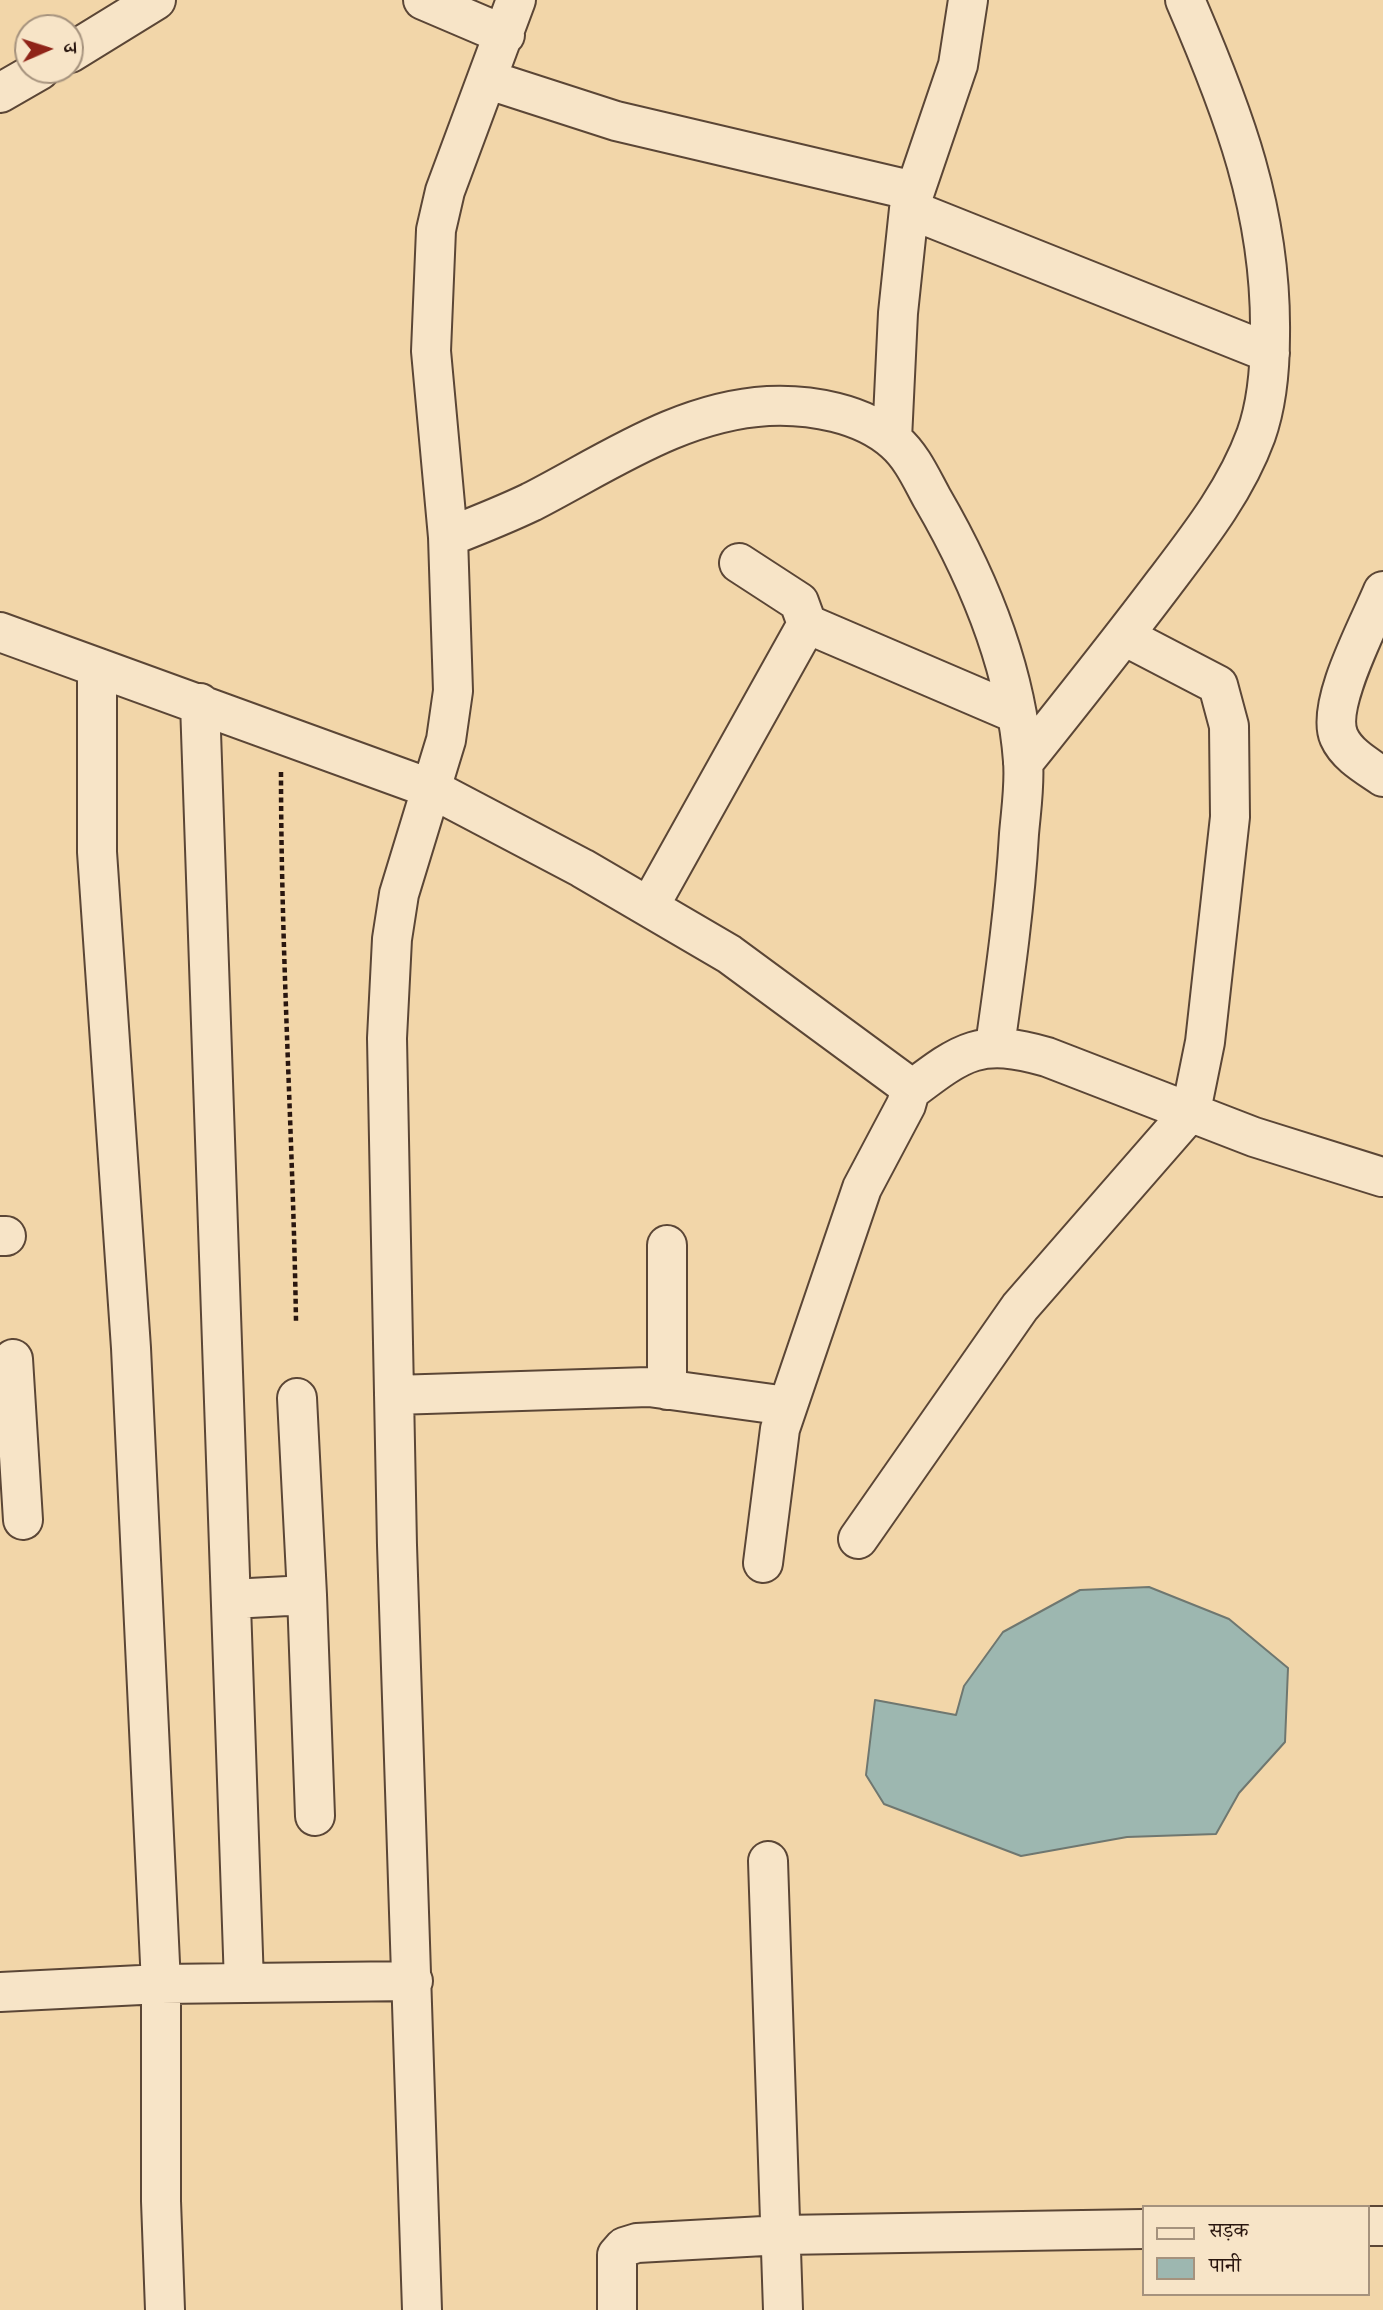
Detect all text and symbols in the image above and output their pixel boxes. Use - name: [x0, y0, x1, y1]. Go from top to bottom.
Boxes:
- north arrow: [14, 14, 84, 84]
- text: उ: [55, 42, 82, 54]
- legend: [1142, 2205, 1369, 2296]
- text: सड़क: [1209, 2217, 1248, 2247]
- text: पानी: [1209, 2252, 1241, 2282]

